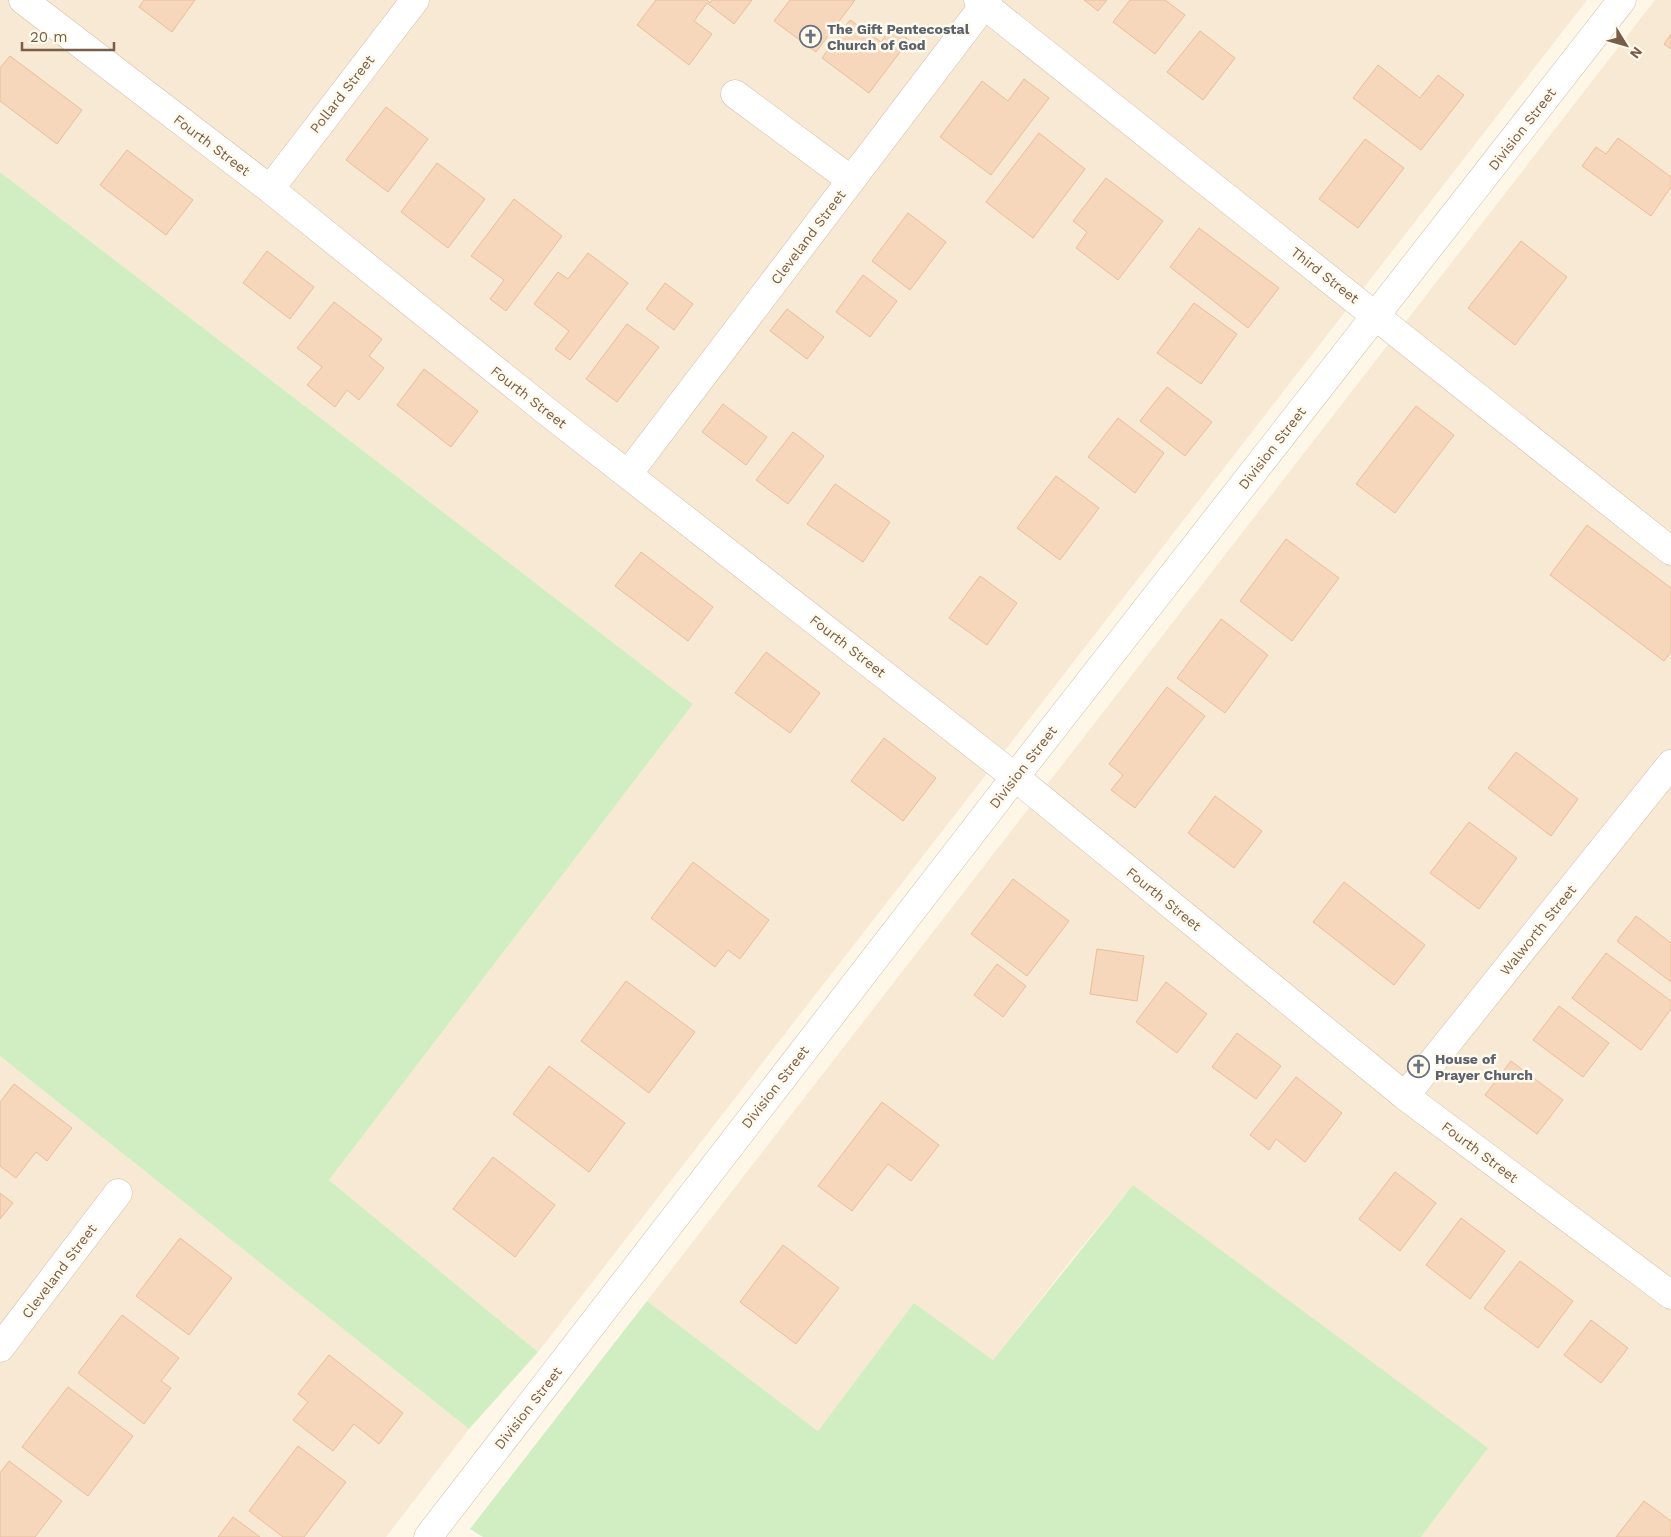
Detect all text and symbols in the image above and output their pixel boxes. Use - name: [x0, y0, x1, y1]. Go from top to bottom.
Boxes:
- scale bar: [22, 20, 115, 52]
- north arrow: [1601, 20, 1651, 70]
- place label: The Gift Pentecostal Church of God: [827, 21, 970, 53]
- church icon: The Gift Pentecostal Church of God: [799, 25, 823, 49]
- text: 20 m: [30, 28, 68, 46]
- text: N: [1627, 44, 1646, 62]
- street label: Pollard Street: [307, 52, 377, 136]
- street label: Division Street: [1485, 85, 1559, 173]
- street label: Fourth Street: [171, 111, 253, 179]
- street label: Cleveland Street: [767, 187, 849, 287]
- street label: Third Street: [1288, 244, 1362, 307]
- street label: Fourth Street: [488, 363, 570, 432]
- street label: Division Street: [1235, 404, 1309, 492]
- street label: Fourth Street: [807, 612, 889, 681]
- street label: Division Street: [986, 723, 1060, 811]
- street label: Fourth Street: [1123, 864, 1205, 934]
- street label: Walworth Street: [1497, 882, 1579, 978]
- street label: Division Street: [738, 1043, 812, 1131]
- place label: House of Prayer Church: [1435, 1051, 1533, 1083]
- church icon: House of Prayer Church: [1407, 1055, 1431, 1079]
- street label: Fourth Street: [1439, 1118, 1521, 1186]
- street label: Cleveland Street: [18, 1221, 100, 1321]
- street label: Division Street: [491, 1364, 565, 1452]

